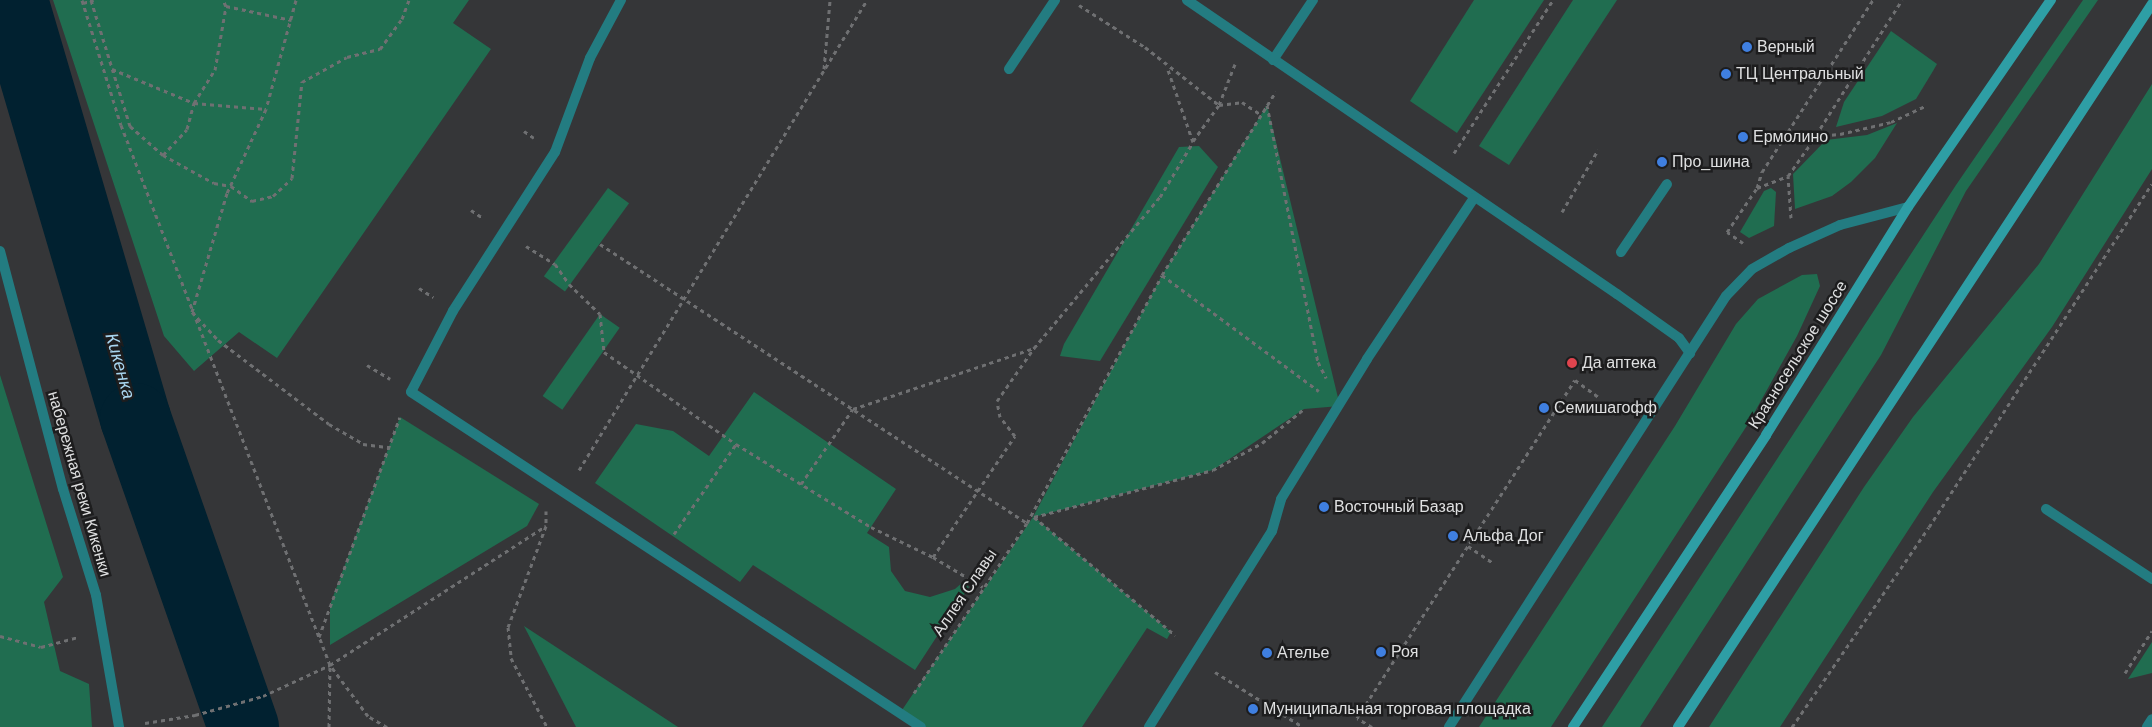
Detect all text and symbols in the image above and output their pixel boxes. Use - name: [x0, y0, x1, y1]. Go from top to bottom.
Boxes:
- place label: Верный: [1757, 37, 1815, 57]
- marker: Верный: [1741, 41, 1753, 53]
- place label: ТЦ Центральный: [1736, 64, 1864, 84]
- marker: ТЦ Центральный: [1720, 68, 1732, 80]
- place label: Ермолино: [1753, 127, 1828, 147]
- marker: Ермолино: [1737, 131, 1749, 143]
- place label: Про_шина: [1672, 152, 1750, 172]
- marker: Про_шина: [1656, 156, 1668, 168]
- street label: Красносельское шоссе: [1745, 277, 1851, 433]
- water label: Кикенка: [100, 331, 140, 401]
- place label: Да аптека: [1582, 353, 1656, 373]
- marker: Да аптека: [1566, 357, 1578, 369]
- street label: набережная реки Кикенки: [43, 389, 115, 579]
- place label: Семишагофф: [1554, 398, 1657, 418]
- marker: Семишагофф: [1538, 402, 1550, 414]
- place label: Восточный Базар: [1334, 497, 1464, 517]
- marker: Восточный Базар: [1318, 501, 1330, 513]
- place label: Альфа Дог: [1463, 526, 1544, 546]
- marker: Альфа Дог: [1447, 530, 1459, 542]
- street label: Аллея Славы: [929, 546, 1001, 640]
- place label: Роя: [1391, 642, 1419, 662]
- place label: Ателье: [1277, 643, 1329, 663]
- marker: Роя: [1375, 646, 1387, 658]
- marker: Ателье: [1261, 647, 1273, 659]
- place label: Муниципальная торговая площадка: [1263, 699, 1531, 719]
- marker: Муниципальная торговая площадка: [1247, 703, 1259, 715]

